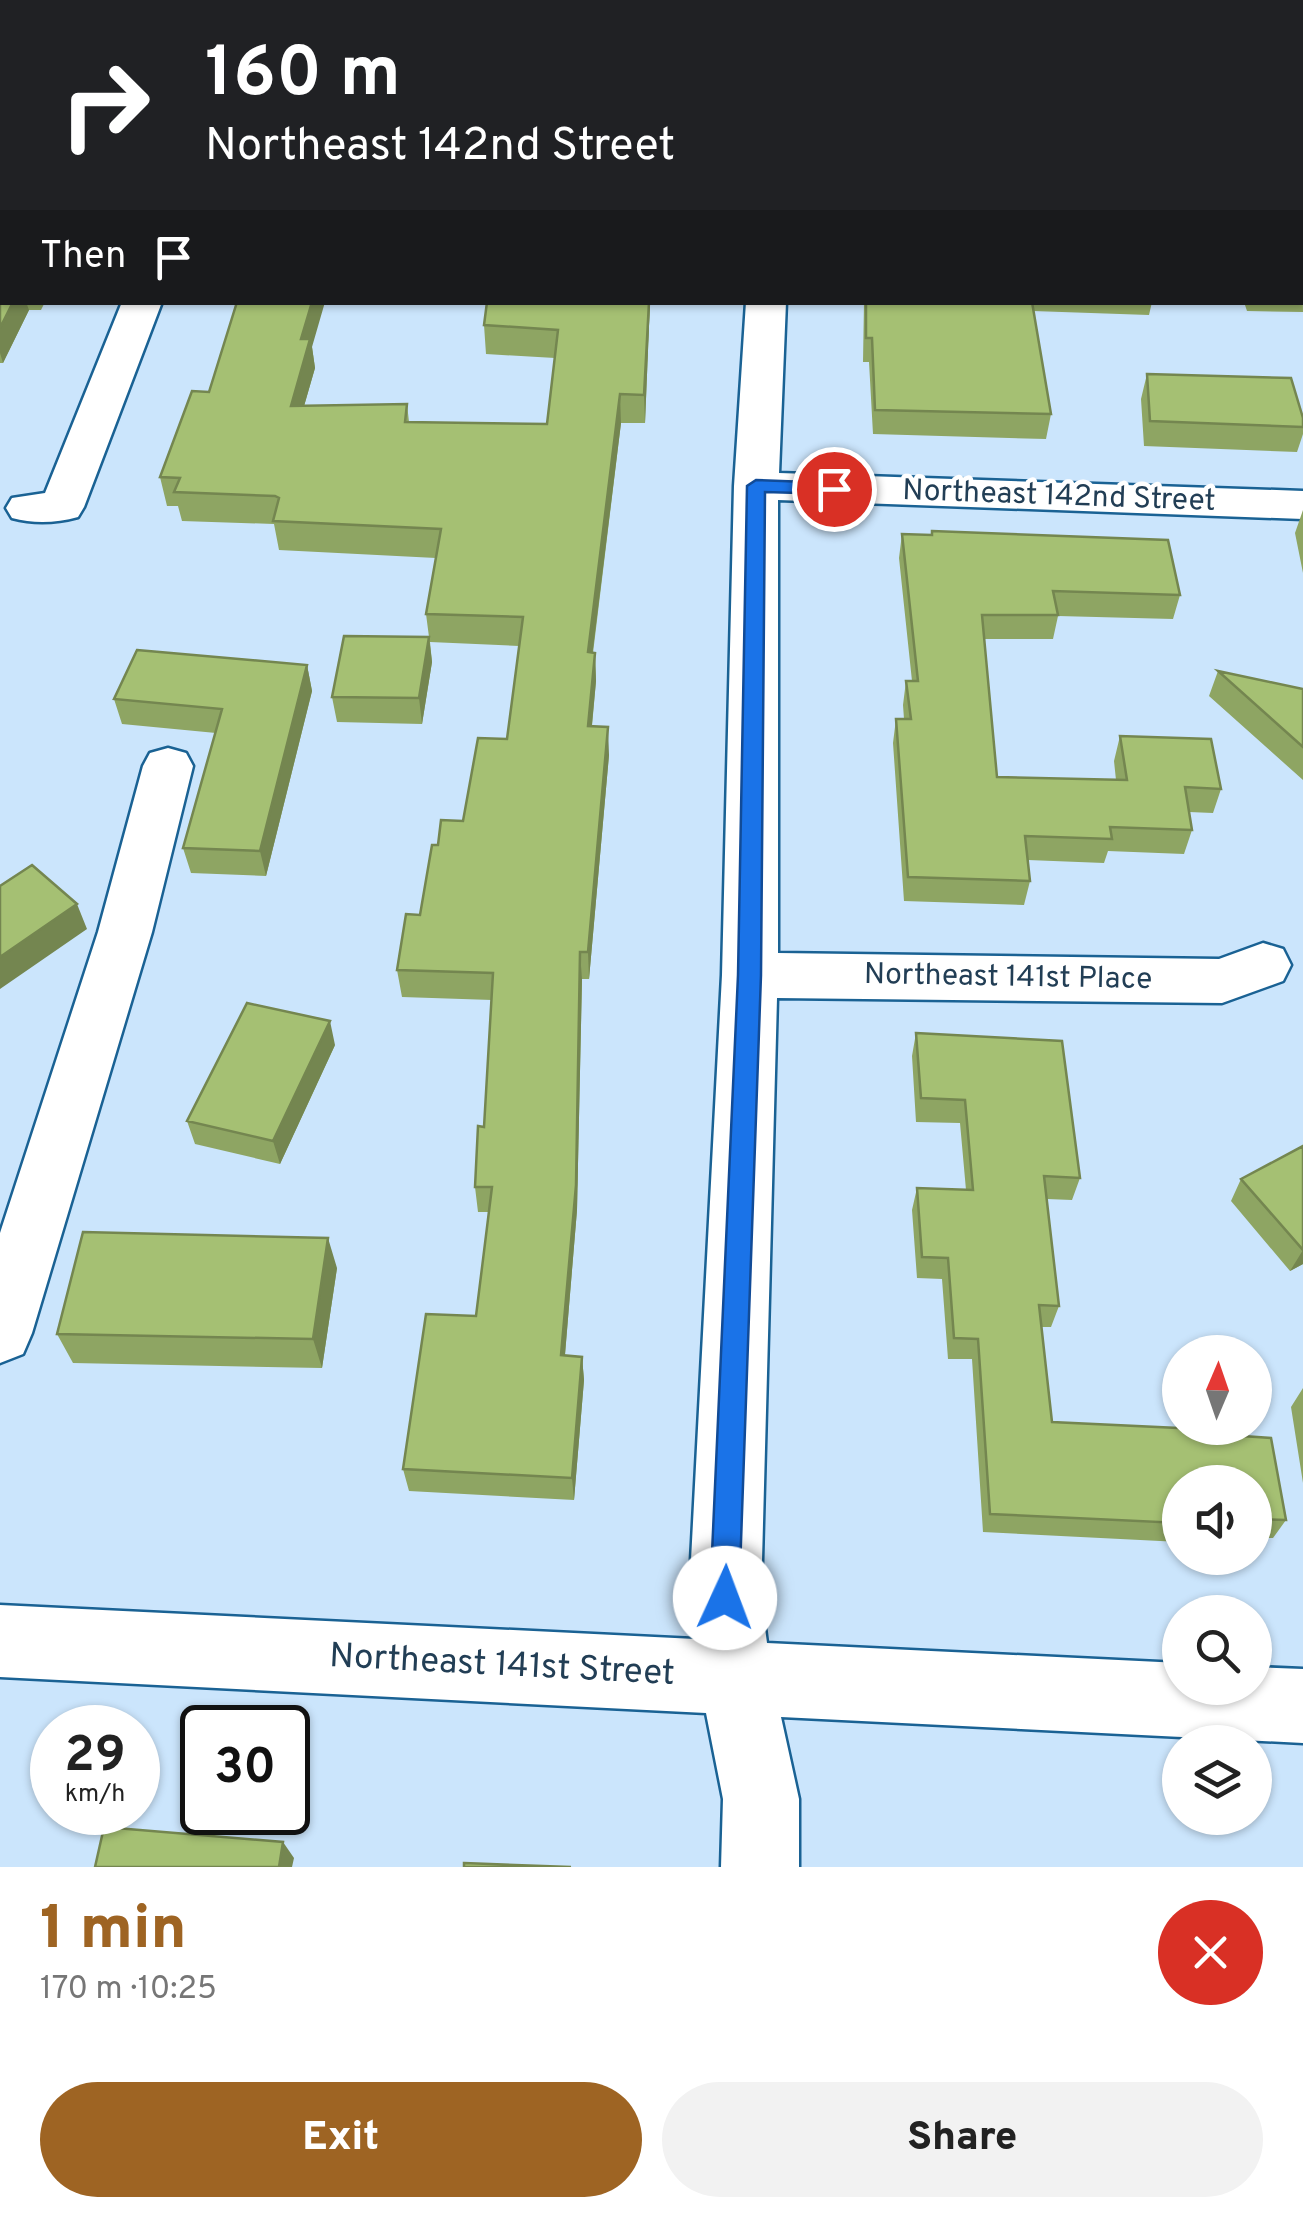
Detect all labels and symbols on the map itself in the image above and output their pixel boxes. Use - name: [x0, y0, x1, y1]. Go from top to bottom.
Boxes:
- pin: [792, 447, 877, 532]
- street label: Northeast 142nd Street: [902, 473, 1216, 521]
- street label: Northeast 141st Place: [864, 957, 1152, 999]
- north arrow: [1162, 1335, 1272, 1445]
- position arrow: [673, 1546, 777, 1650]
- street label: Northeast 141st Street: [328, 1635, 676, 1697]
- speed limit sign: 30: [180, 1705, 310, 1835]

